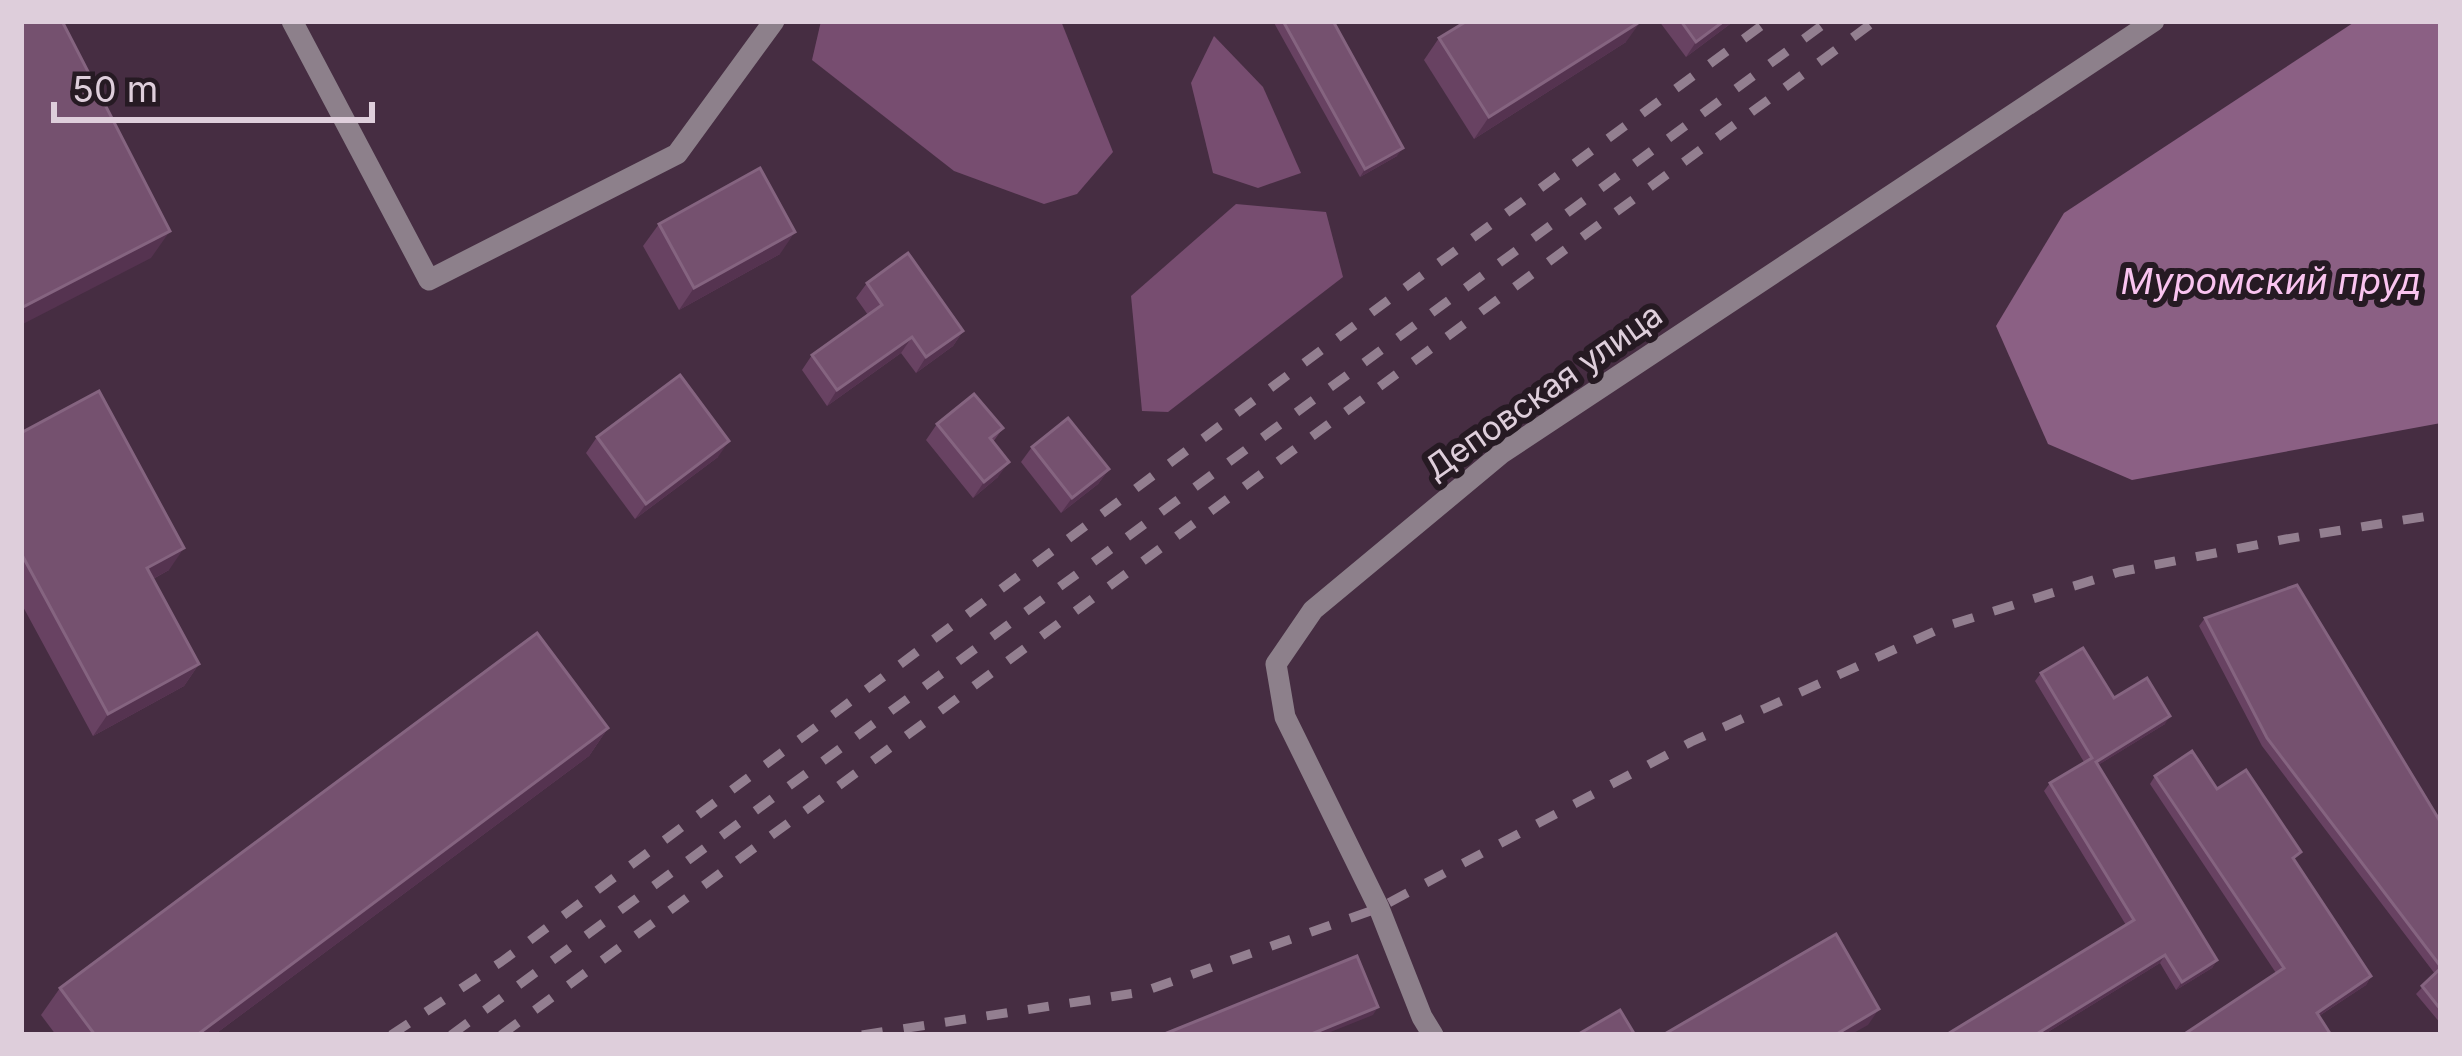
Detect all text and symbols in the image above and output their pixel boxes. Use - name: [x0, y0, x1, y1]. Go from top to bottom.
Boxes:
- scale bar: [54, 48, 372, 122]
- text: 50 m: [72, 67, 158, 111]
- water label: Муромский пруд: [2121, 259, 2422, 303]
- street label: Деповская улица: [1417, 294, 1669, 488]

